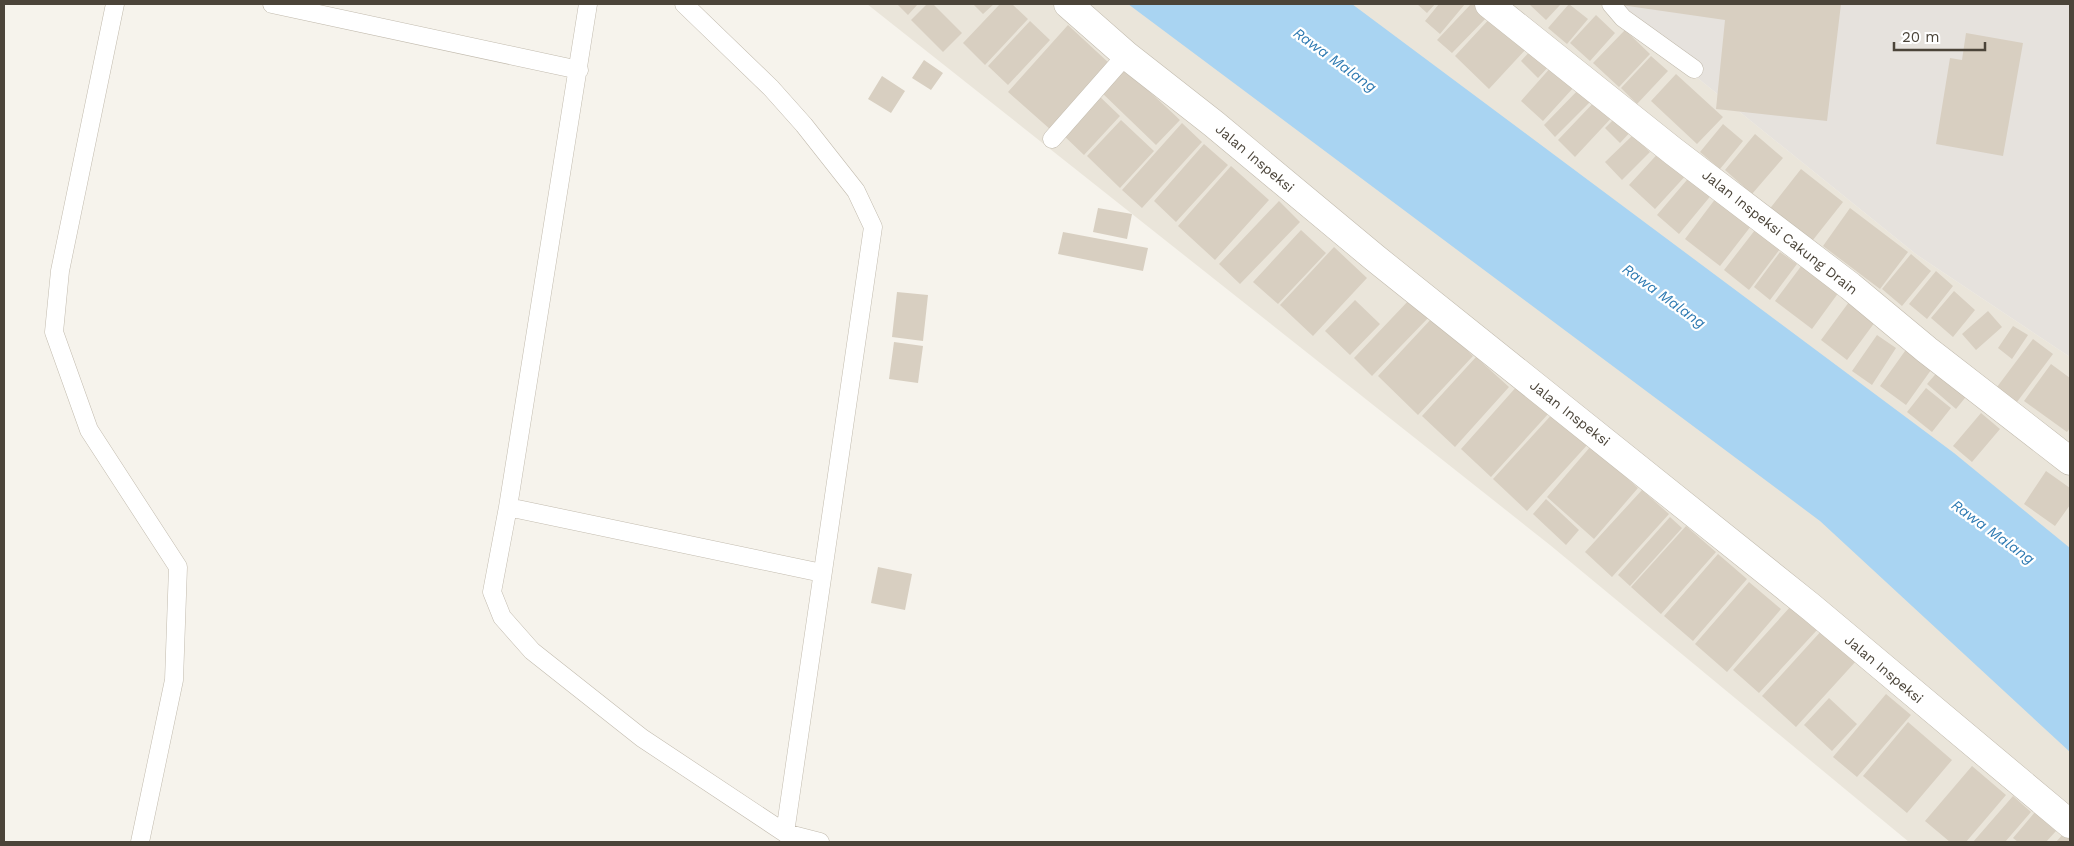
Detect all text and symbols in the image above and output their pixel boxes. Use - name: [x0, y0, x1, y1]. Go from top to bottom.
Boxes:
- scale bar: [1894, 20, 1985, 52]
- water label: Rawa Malang: [1290, 24, 1380, 96]
- text: 20 m: [1902, 28, 1940, 46]
- street label: Jalan Inspeksi: [1213, 121, 1297, 195]
- street label: Jalan Inspeksi Cakung Drain: [1699, 166, 1861, 298]
- water label: Rawa Malang: [1619, 260, 1709, 332]
- street label: Jalan Inspeksi: [1527, 377, 1613, 449]
- water label: Rawa Malang: [1948, 496, 2038, 568]
- street label: Jalan Inspeksi: [1842, 632, 1926, 706]

